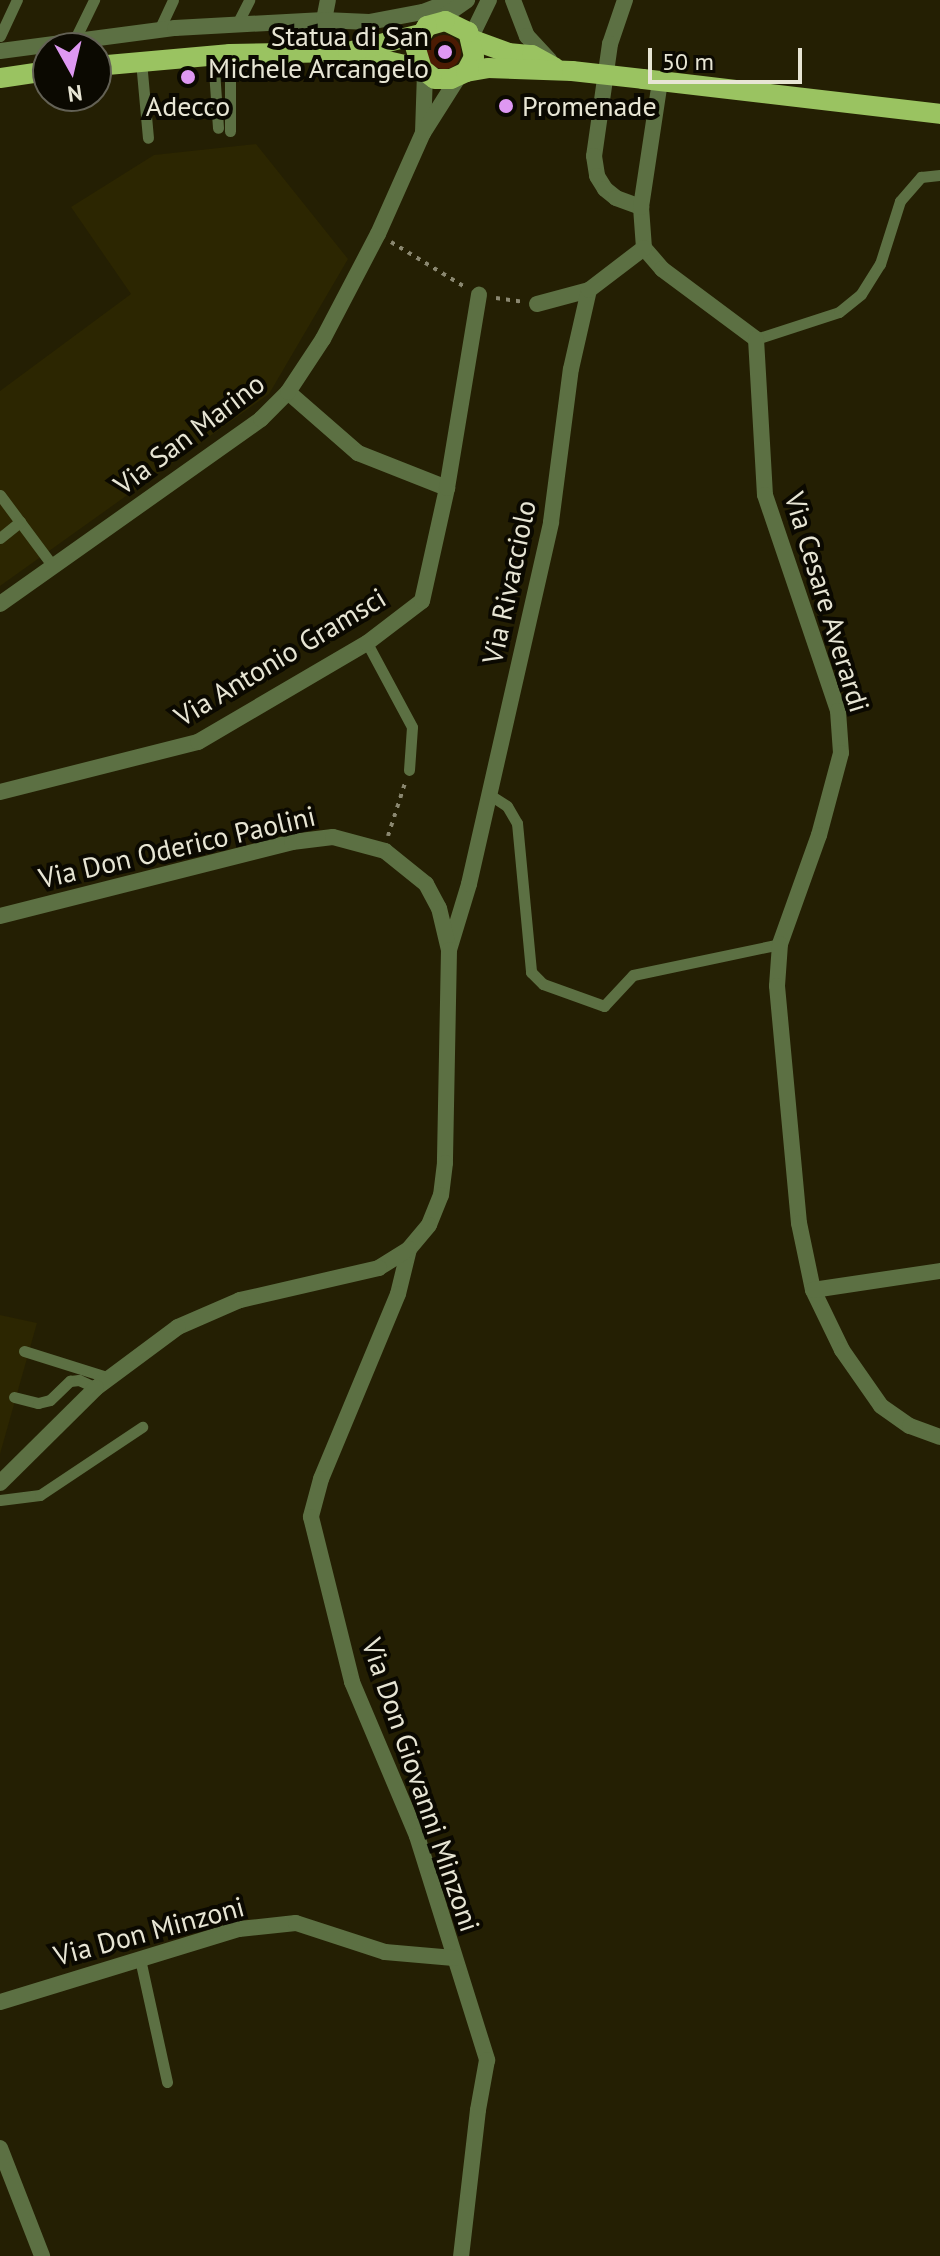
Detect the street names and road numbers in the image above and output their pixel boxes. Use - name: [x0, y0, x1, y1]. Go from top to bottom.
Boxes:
- street label: Via San Marino: [107, 367, 271, 501]
- street label: Via Cesare Averardi: [777, 487, 877, 717]
- street label: Via Rivacciolo: [475, 497, 543, 667]
- street label: Via Antonio Gramsci: [168, 580, 392, 734]
- street label: Via Don Oderico Paolini: [35, 799, 319, 895]
- street label: Via Don Giovanni Minzoni: [355, 1634, 487, 1936]
- street label: Via Don Minzoni: [50, 1889, 248, 1973]

